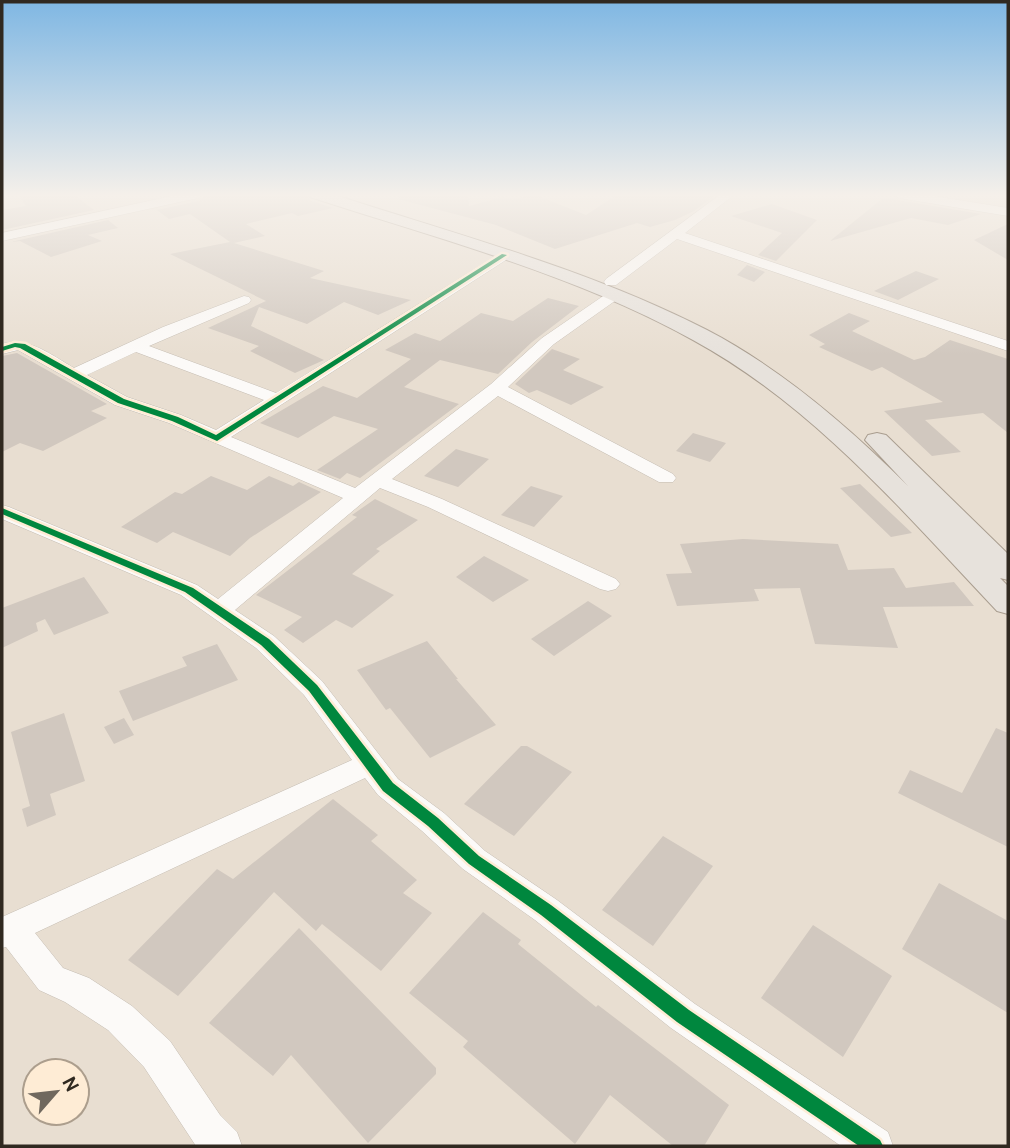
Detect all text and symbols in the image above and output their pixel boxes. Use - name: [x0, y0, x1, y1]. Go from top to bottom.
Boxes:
- north arrow: [21, 1057, 91, 1127]
- text: N: [57, 1073, 84, 1096]

